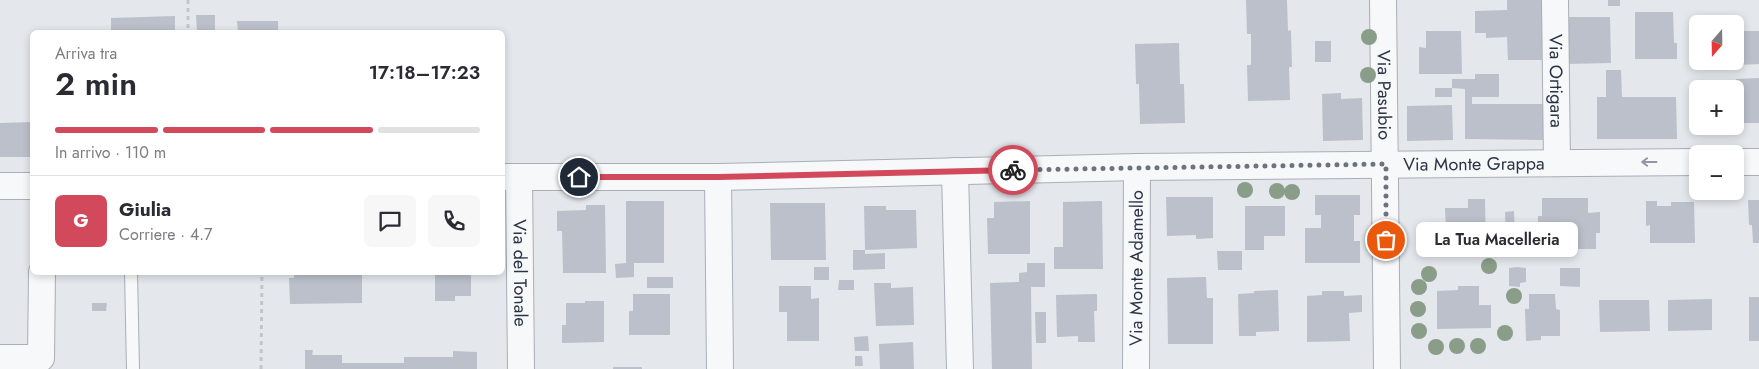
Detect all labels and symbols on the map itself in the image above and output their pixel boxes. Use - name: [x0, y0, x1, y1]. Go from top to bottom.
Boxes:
- north arrow: [1689, 15, 1744, 70]
- street label: Via Ortigara: [1542, 34, 1570, 128]
- street label: Via Pasubio: [1371, 50, 1398, 140]
- courier: [988, 145, 1038, 195]
- street label: Via Monte Grappa: [1403, 150, 1545, 178]
- pin: [558, 156, 600, 198]
- one-way arrow: [1641, 157, 1658, 167]
- street label: Via Monte Adamello: [1123, 190, 1150, 346]
- street label: Via del Tonale: [506, 219, 534, 327]
- pin: [1365, 219, 1407, 261]
- callout: La Tua Macelleria: [1416, 222, 1578, 258]

